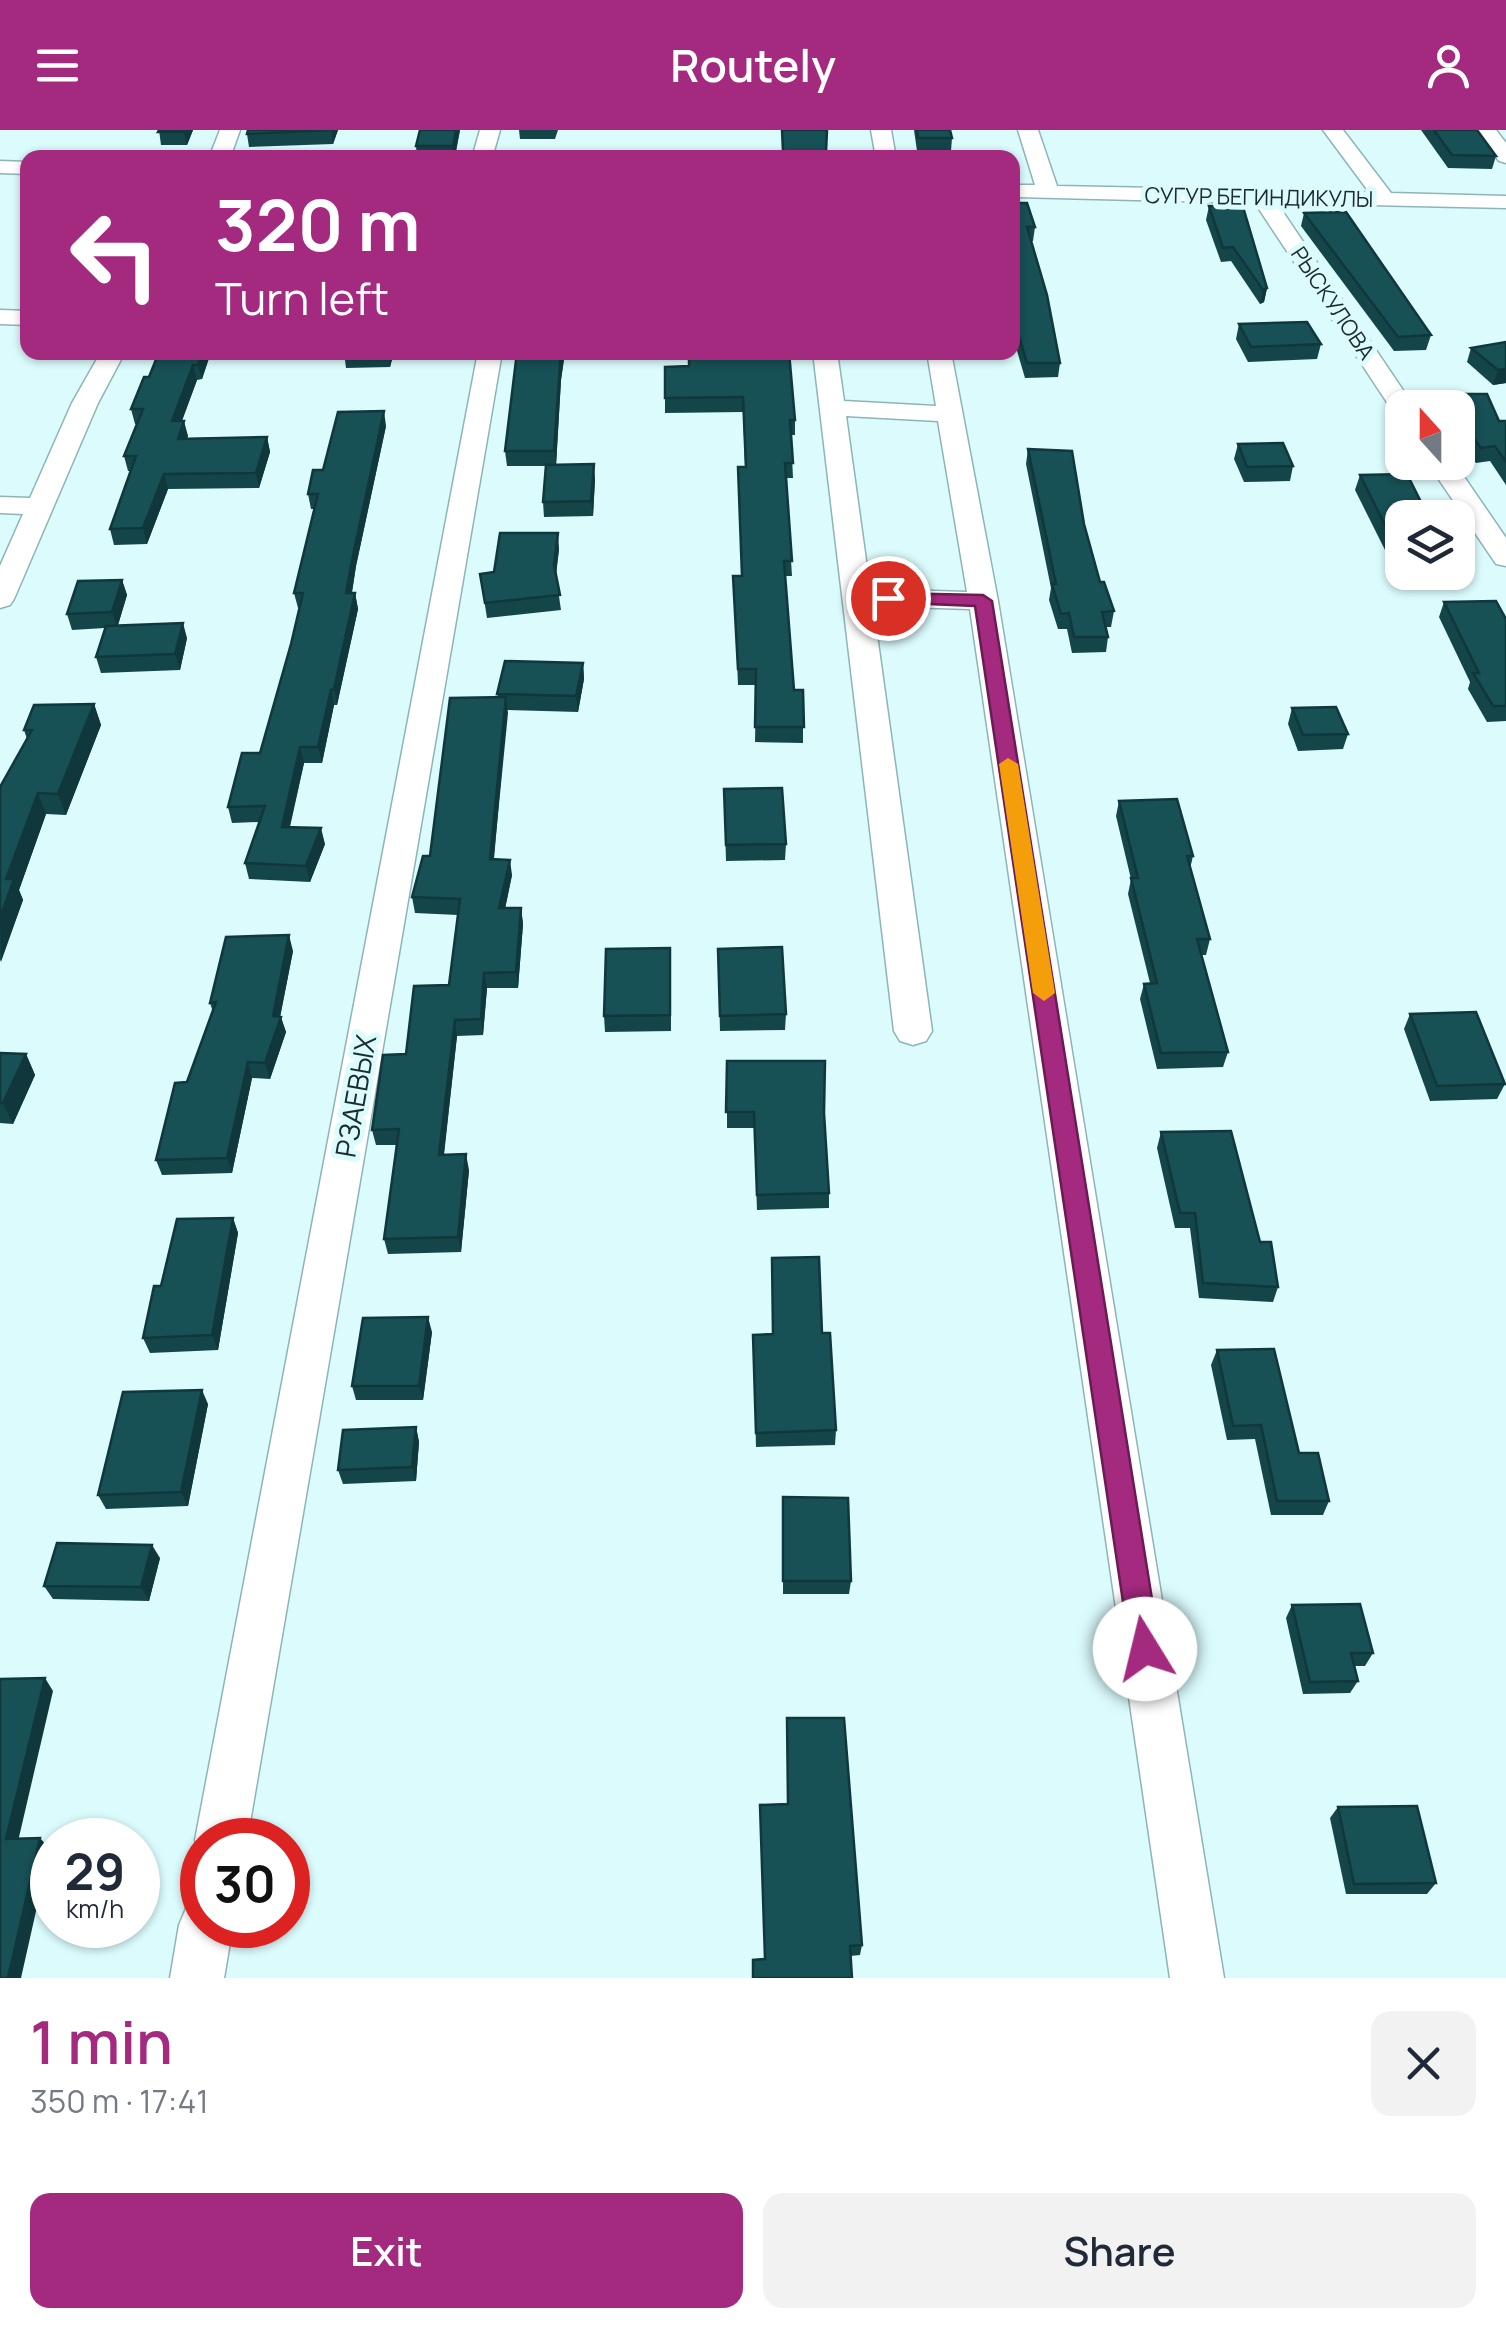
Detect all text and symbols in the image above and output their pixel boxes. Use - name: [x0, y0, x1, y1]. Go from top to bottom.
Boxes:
- text: Routely: [670, 34, 836, 96]
- icon: menu: [30, 38, 85, 93]
- icon: person: [1421, 38, 1476, 93]
- text: 320 m: [215, 176, 420, 272]
- street label: СУГУР БЕГИНДИКУЛЫ: [1144, 180, 1374, 214]
- icon: left: [50, 190, 180, 320]
- street label: РЫСКУЛОВА: [1284, 241, 1382, 365]
- text: Turn left: [215, 267, 389, 329]
- north arrow: [1385, 390, 1475, 480]
- map controls: [1385, 390, 1475, 590]
- button: layers: [1385, 500, 1475, 590]
- pin: [846, 556, 931, 641]
- icon: arrive: [861, 571, 916, 626]
- street label: РЗАЕВЫХ: [326, 1032, 384, 1160]
- position arrow: [1093, 1597, 1197, 1701]
- speed limit sign: 30: [180, 1818, 310, 1948]
- text: 29: [65, 1837, 125, 1905]
- text: km/h: [66, 1891, 124, 1926]
- text: 1 min: [30, 2000, 173, 2082]
- button: close: [1371, 2011, 1476, 2116]
- text: 350 m · 17:41: [30, 2079, 209, 2123]
- button: Exit: [30, 2193, 743, 2308]
- button: Share: [763, 2193, 1476, 2308]

